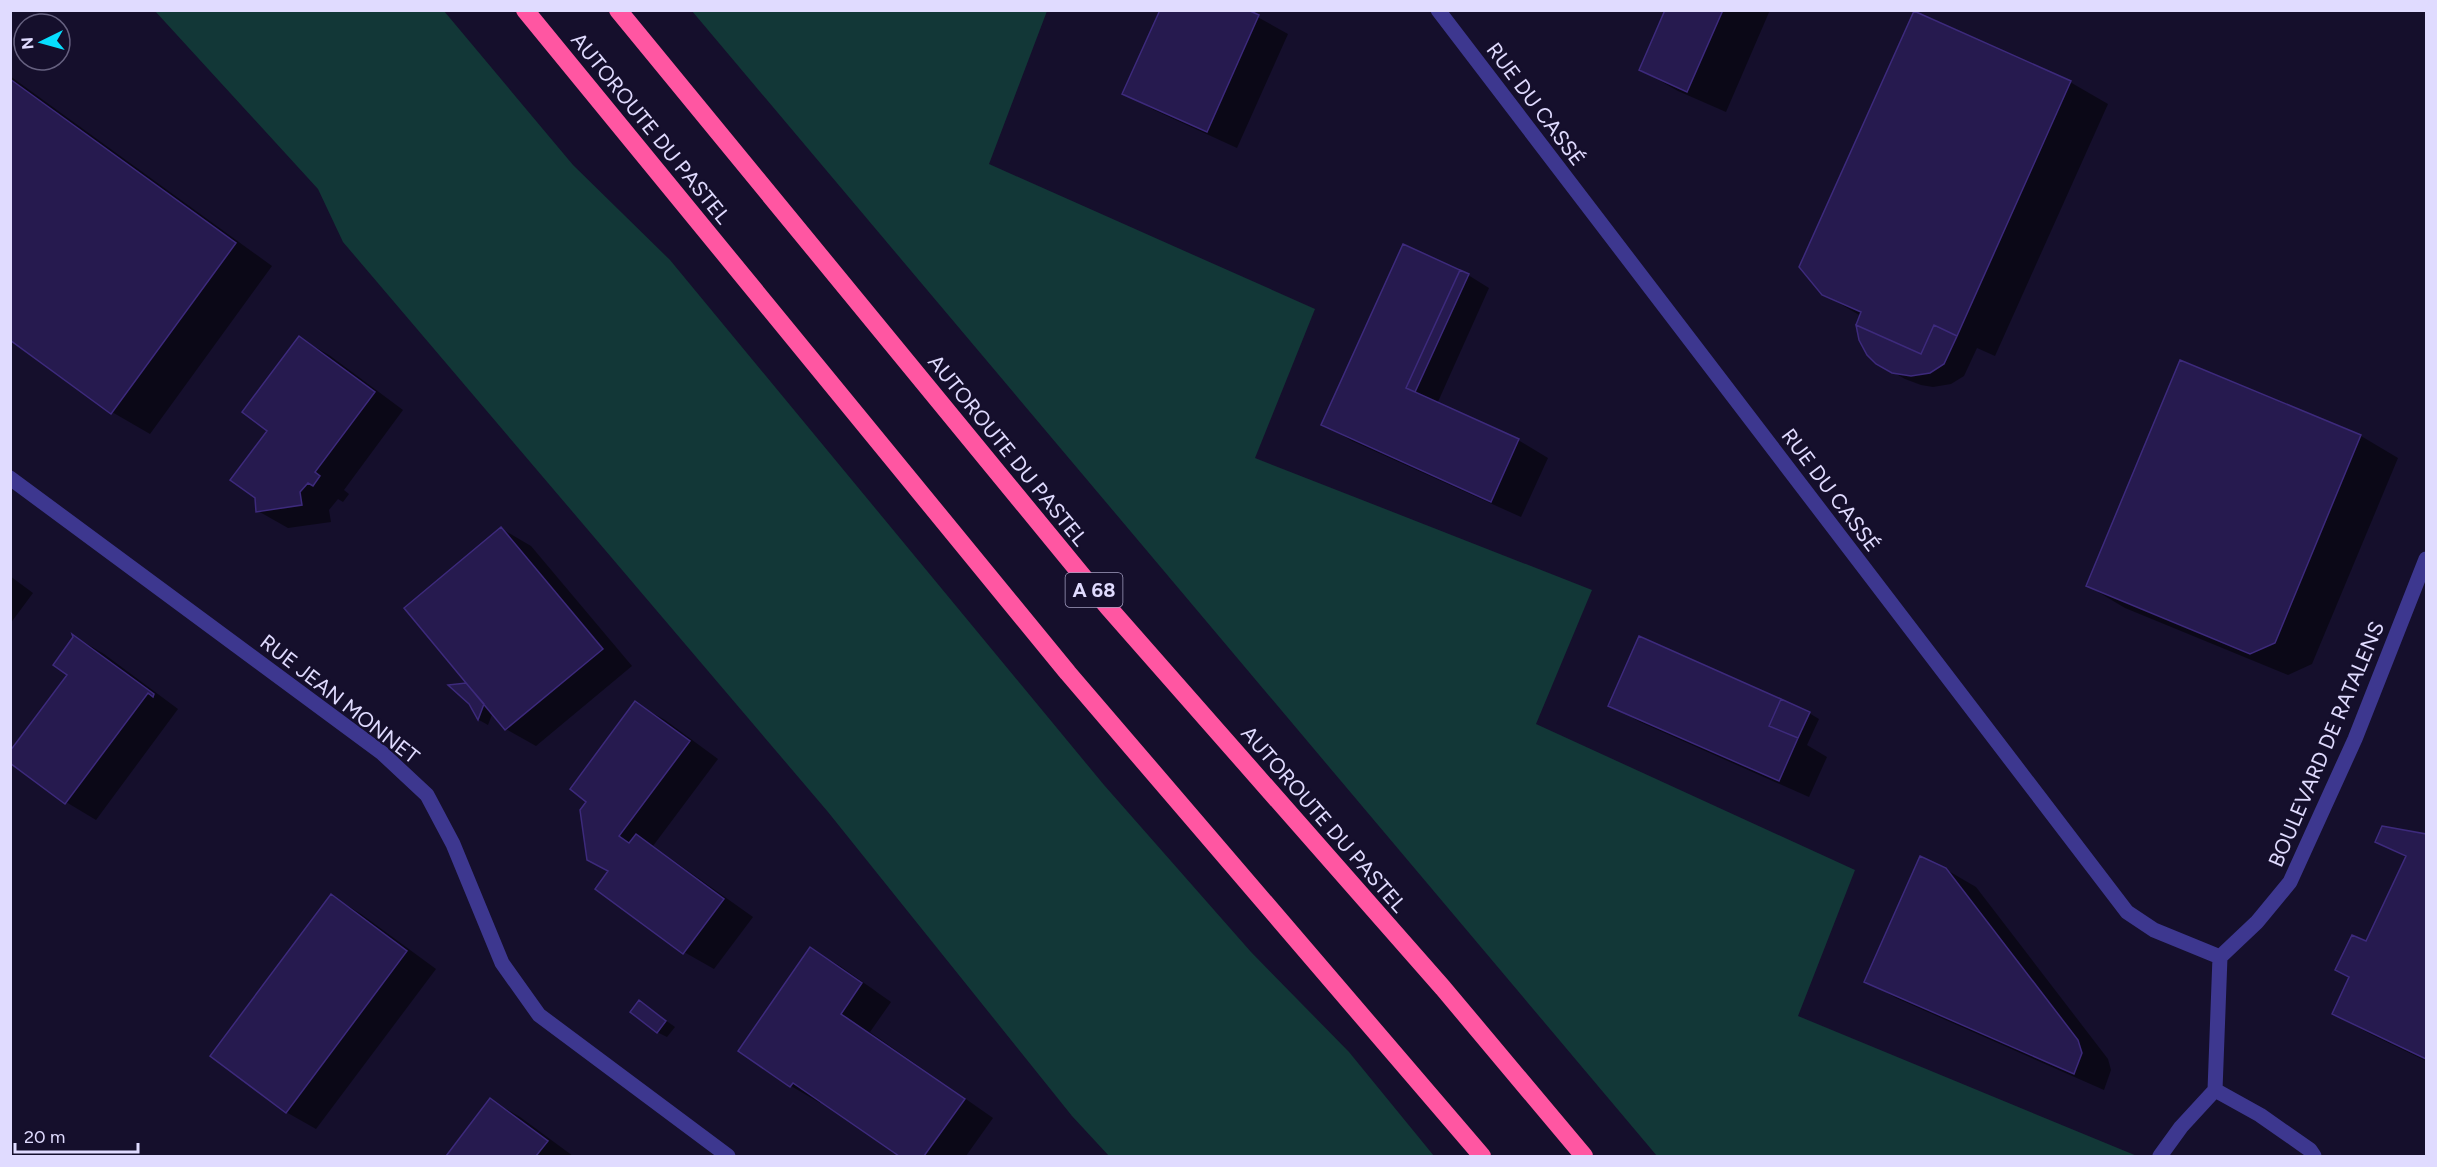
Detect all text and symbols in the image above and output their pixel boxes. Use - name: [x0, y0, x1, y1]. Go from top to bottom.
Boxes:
- north arrow: [12, 12, 72, 72]
- street label: AUTOROUTE DU PASTEL: [566, 27, 736, 229]
- text: N: [18, 36, 38, 50]
- street label: RUE DU CASSÉ: [1482, 38, 1590, 170]
- street label: AUTOROUTE DU PASTEL: [923, 349, 1093, 551]
- street label: RUE DU CASSÉ: [1777, 424, 1885, 556]
- road number: A 68: [1066, 573, 1122, 607]
- street label: BOULEVARD DE RATALENS: [2263, 618, 2389, 870]
- street label: RUE JEAN MONNET: [255, 629, 425, 769]
- street label: AUTOROUTE DU PASTEL: [1236, 721, 1412, 917]
- scale bar: [15, 1116, 138, 1154]
- text: 20 m: [24, 1126, 65, 1148]

